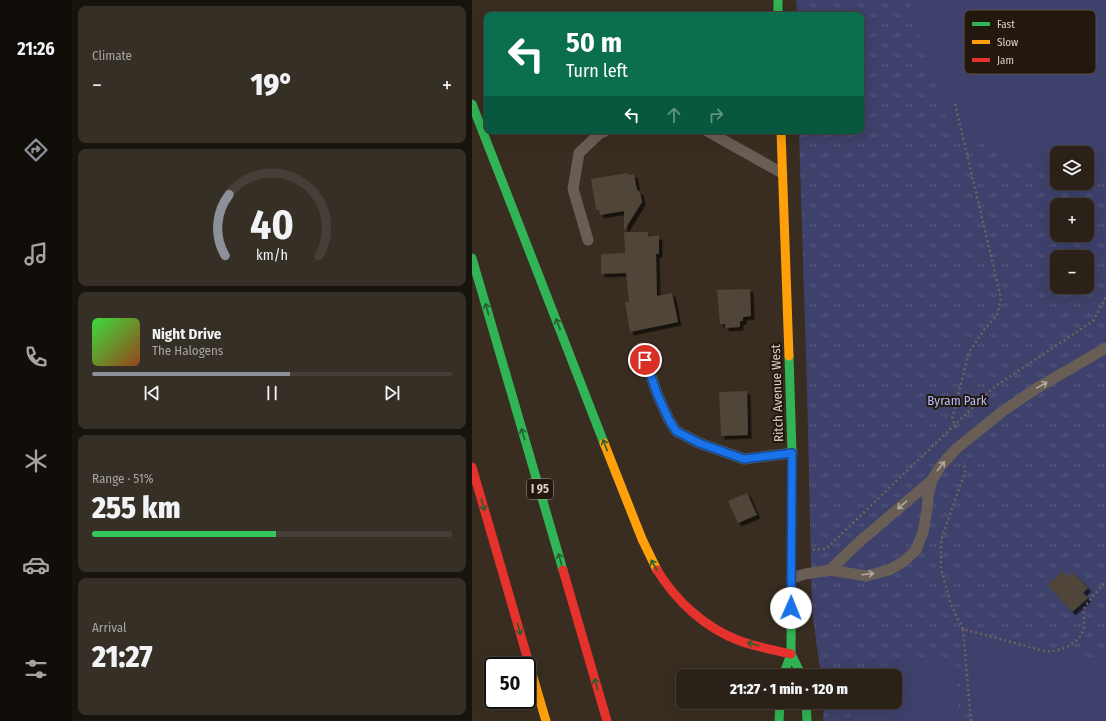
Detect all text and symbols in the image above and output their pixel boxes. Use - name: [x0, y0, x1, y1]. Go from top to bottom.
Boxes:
- legend: [964, 10, 1096, 74]
- text: Fast: [997, 18, 1015, 31]
- text: 50 m: [566, 26, 622, 59]
- icon: left: [500, 28, 552, 80]
- text: Slow: [997, 36, 1018, 49]
- text: 21:26: [17, 38, 55, 60]
- text: Climate: [92, 48, 132, 63]
- text: Jam: [997, 54, 1014, 67]
- text: Turn left: [566, 60, 628, 82]
- text: 19°: [251, 67, 293, 103]
- text: −: [92, 72, 102, 99]
- text: +: [442, 72, 452, 99]
- icon: left: [621, 104, 643, 126]
- icon: ahead: [663, 104, 685, 126]
- icon: right: [705, 104, 727, 126]
- icon: directions: [22, 136, 50, 164]
- map controls: [1050, 146, 1094, 294]
- button: layers: [1050, 146, 1094, 190]
- button: +: [1050, 198, 1094, 242]
- text: 40: [250, 199, 294, 249]
- icon: music: [22, 240, 50, 268]
- text: km/h: [256, 246, 288, 263]
- button: −: [1050, 250, 1094, 294]
- one-way arrow: [483, 303, 490, 316]
- one-way arrow: [554, 318, 562, 330]
- text: Night Drive: [152, 325, 221, 343]
- icon: phone: [22, 343, 50, 371]
- text: The Halogens: [152, 343, 223, 358]
- pin: [628, 343, 662, 377]
- street label: Ritch Avenue West: [768, 343, 786, 442]
- icon: arrive: [634, 349, 656, 371]
- one-way arrow: [1036, 380, 1048, 388]
- icon: previous: [141, 382, 163, 404]
- icon: pause: [261, 382, 283, 404]
- icon: next: [381, 382, 403, 404]
- park label: Byram Park: [927, 393, 988, 408]
- one-way arrow: [519, 428, 526, 441]
- one-way arrow: [601, 439, 609, 451]
- icon: climate: [22, 447, 50, 475]
- one-way arrow: [937, 461, 946, 472]
- text: Range · 51%: [92, 471, 154, 486]
- road number: I 95: [527, 479, 553, 499]
- text: 255 km: [92, 490, 181, 526]
- one-way arrow: [480, 498, 487, 511]
- one-way arrow: [898, 500, 908, 509]
- icon: car: [22, 551, 50, 579]
- one-way arrow: [556, 552, 563, 565]
- one-way arrow: [650, 559, 658, 571]
- one-way arrow: [862, 570, 875, 578]
- position arrow: [770, 587, 812, 629]
- text: Arrival: [92, 620, 126, 635]
- one-way arrow: [516, 623, 523, 636]
- text: 21:27: [92, 639, 152, 675]
- one-way arrow: [746, 640, 759, 648]
- icon: filters: [22, 655, 50, 683]
- speed limit sign: 50: [484, 657, 536, 709]
- one-way arrow: [592, 677, 599, 690]
- text: 21:27 · 1 min · 120 m: [730, 680, 848, 698]

